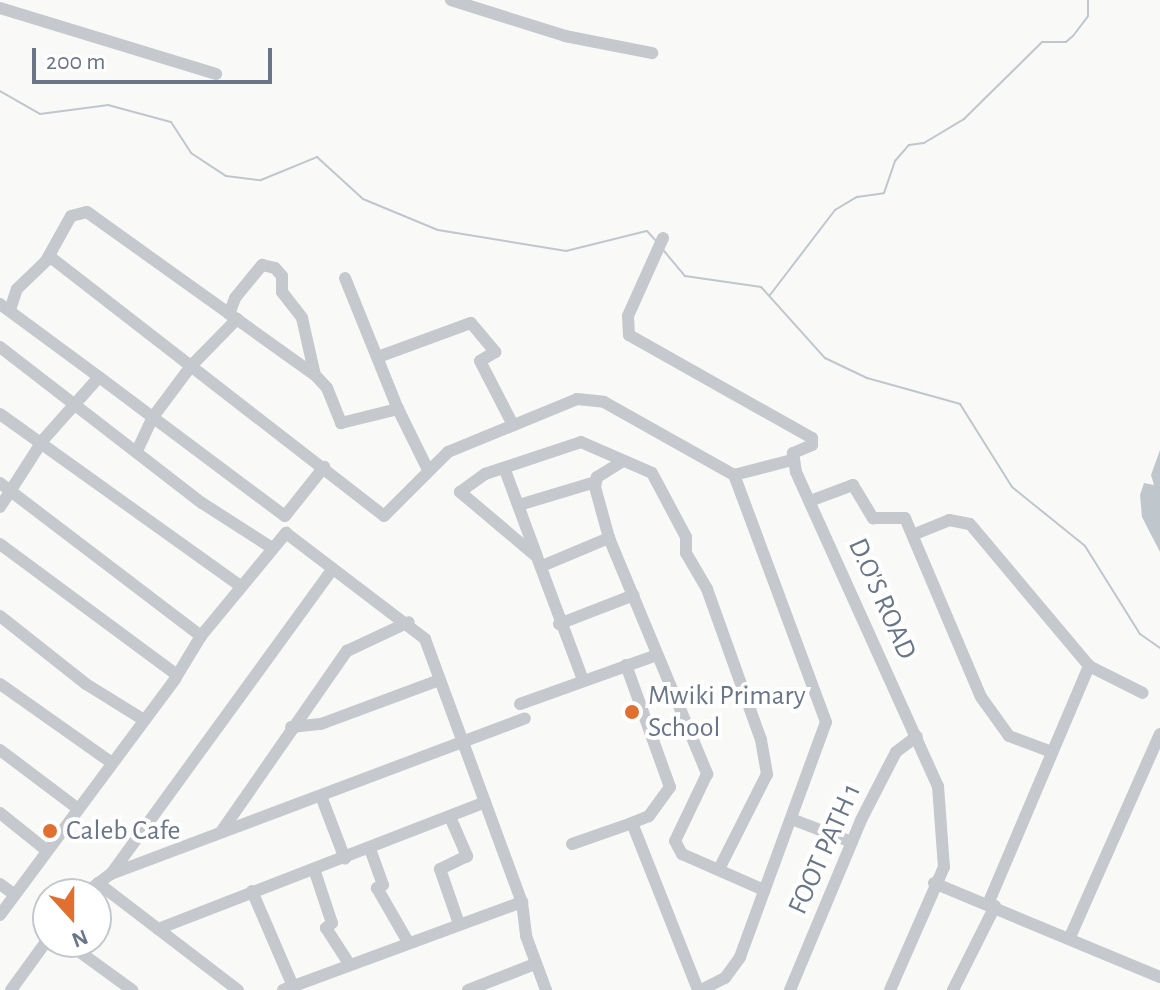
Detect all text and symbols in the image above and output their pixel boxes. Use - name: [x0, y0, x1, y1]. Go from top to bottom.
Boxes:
- scale bar: [36, 32, 276, 82]
- text: 200 m: [46, 50, 105, 74]
- street label: D.O'S ROAD: [840, 533, 924, 665]
- place label: Mwiki Primary School: [648, 679, 806, 745]
- marker: Mwiki Primary School: [623, 703, 641, 721]
- street label: FOOT PATH 1: [781, 778, 869, 920]
- place label: Caleb Cafe: [66, 814, 180, 848]
- marker: Caleb Cafe: [41, 822, 59, 840]
- north arrow: [32, 878, 112, 958]
- text: N: [69, 926, 91, 952]

